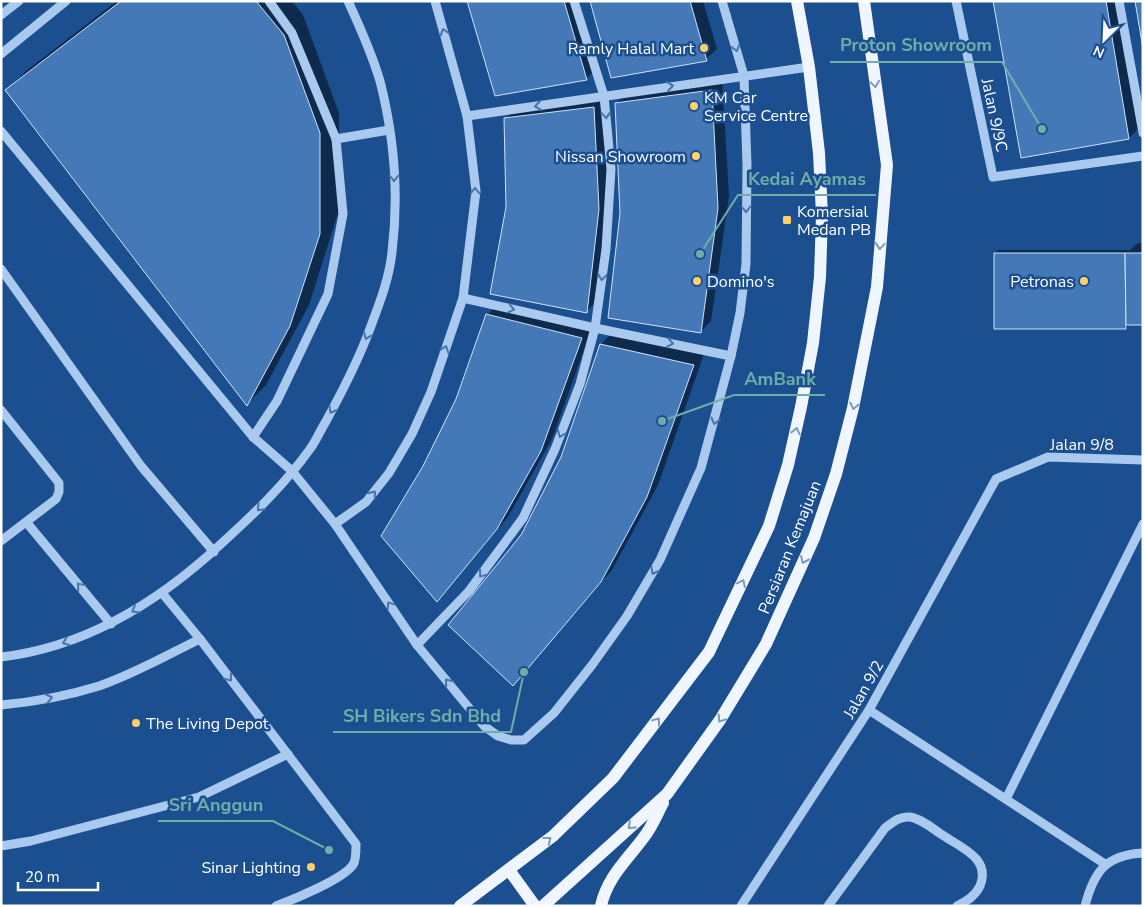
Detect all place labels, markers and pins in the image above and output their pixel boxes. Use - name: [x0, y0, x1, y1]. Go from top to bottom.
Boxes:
- callout: Proton Showroom: [830, 29, 1002, 62]
- place label: Ramly Halal Mart: [568, 38, 694, 60]
- marker: Ramly Halal Mart: [698, 42, 710, 54]
- place label: KM Car Service Centre: [704, 87, 808, 127]
- marker: KM Car Service Centre: [688, 100, 700, 112]
- place label: Nissan Showroom: [555, 146, 686, 168]
- marker: Nissan Showroom: [690, 150, 702, 162]
- callout: Kedai Ayamas: [738, 162, 876, 195]
- place label: Komersial Medan PB: [797, 201, 871, 241]
- marker: Komersial Medan PB: [781, 214, 793, 226]
- place label: Domino's: [707, 271, 774, 293]
- place label: Petronas: [1010, 271, 1074, 293]
- marker: Domino's: [691, 275, 703, 287]
- marker: Petronas: [1078, 275, 1090, 287]
- callout: AmBank: [734, 362, 825, 395]
- callout: SH Bikers Sdn Bhd: [333, 699, 511, 732]
- place label: The Living Depot: [146, 713, 269, 735]
- marker: The Living Depot: [130, 717, 142, 729]
- callout: Sri Anggun: [158, 788, 273, 821]
- place label: Sinar Lighting: [201, 857, 301, 879]
- marker: Sinar Lighting: [305, 861, 317, 873]

